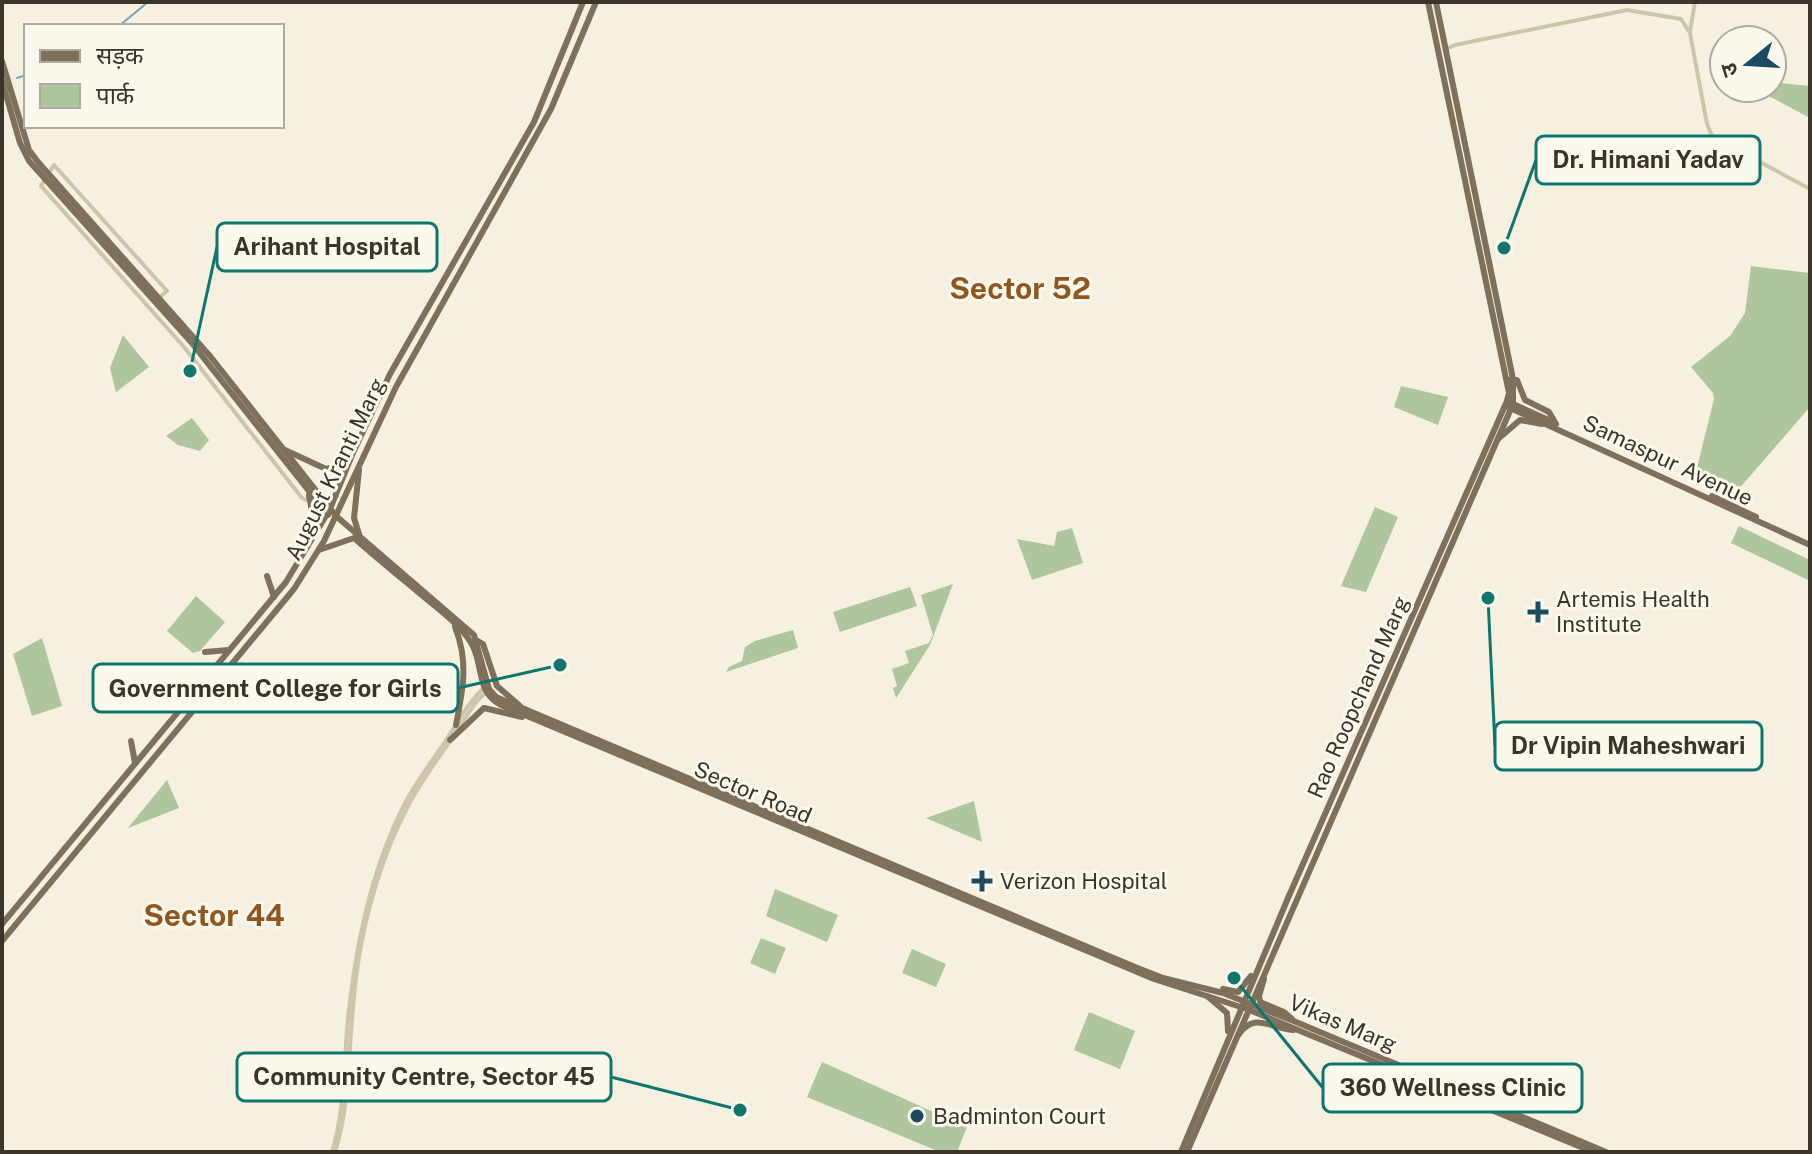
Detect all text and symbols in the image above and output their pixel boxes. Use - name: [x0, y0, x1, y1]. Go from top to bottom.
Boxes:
- legend: [24, 24, 284, 128]
- north arrow: [1708, 24, 1788, 104]
- text: सड़क: [96, 41, 144, 69]
- text: उ: [1714, 59, 1743, 80]
- text: पार्क: [96, 81, 135, 109]
- callout: Dr. Himani Yadav: [1536, 136, 1760, 184]
- text: Dr. Himani Yadav: [1552, 145, 1744, 173]
- callout: Arihant Hospital: [217, 223, 437, 271]
- text: Arihant Hospital: [233, 232, 421, 260]
- district label: Sector 52: [949, 270, 1091, 306]
- street label: August Kranti Marg: [280, 374, 390, 564]
- street label: Samaspur Avenue: [1579, 409, 1757, 511]
- place label: Artemis Health Institute: [1556, 586, 1710, 637]
- street label: Rao Roopchand Marg: [1302, 592, 1414, 802]
- marker: Artemis Health Institute: [1527, 601, 1549, 623]
- callout: Government College for Girls: [93, 664, 458, 712]
- text: Government College for Girls: [108, 674, 442, 702]
- callout: Dr Vipin Maheshwari: [1495, 722, 1762, 770]
- text: Dr Vipin Maheshwari: [1511, 731, 1745, 759]
- street label: Sector Road: [690, 756, 816, 828]
- place label: Verizon Hospital: [1000, 868, 1167, 894]
- marker: Verizon Hospital: [971, 870, 993, 892]
- district label: Sector 44: [143, 897, 285, 933]
- street label: Vikas Marg: [1285, 989, 1401, 1057]
- callout: Community Centre, Sector 45: [237, 1053, 611, 1101]
- text: Community Centre, Sector 45: [253, 1062, 595, 1090]
- callout: 360 Wellness Clinic: [1323, 1064, 1582, 1112]
- text: 360 Wellness Clinic: [1340, 1073, 1566, 1101]
- place label: Badminton Court: [933, 1103, 1106, 1129]
- marker: Badminton Court: [908, 1107, 926, 1125]

